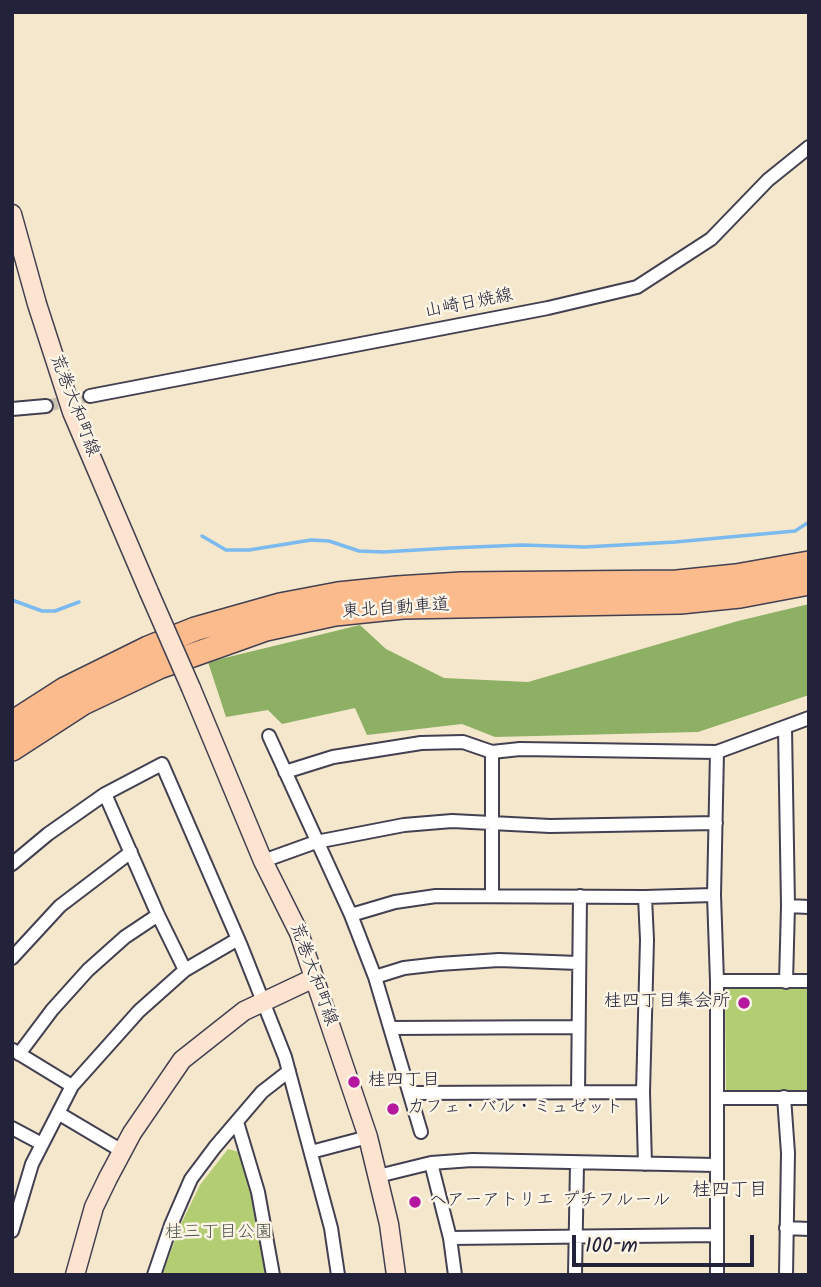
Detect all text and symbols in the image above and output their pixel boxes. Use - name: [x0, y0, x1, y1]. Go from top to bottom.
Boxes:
- street label: 山崎日焼線: [423, 286, 515, 324]
- street label: 荒巻大和町線: [44, 352, 102, 460]
- street label: 東北自動車道: [341, 595, 451, 625]
- street label: 荒巻大和町線: [283, 921, 341, 1029]
- place label: 桂四丁目集会所: [604, 992, 730, 1014]
- marker: 桂四丁目集会所: [736, 995, 752, 1011]
- place label: 桂四丁目: [368, 1071, 440, 1093]
- marker: 桂四丁目: [346, 1074, 362, 1090]
- place label: カフェ・バル・ミュゼット: [407, 1098, 623, 1120]
- marker: カフェ・バル・ミュゼット: [385, 1101, 401, 1117]
- district label: 桂四丁目: [692, 1181, 768, 1203]
- place label: ヘアーアトリエ プチフルール: [429, 1191, 670, 1213]
- marker: ヘアーアトリエ プチフルール: [407, 1194, 423, 1210]
- scale bar: [576, 1220, 758, 1264]
- park label: 桂三丁目公園: [165, 1223, 273, 1245]
- text: 100 m: [585, 1230, 638, 1263]

